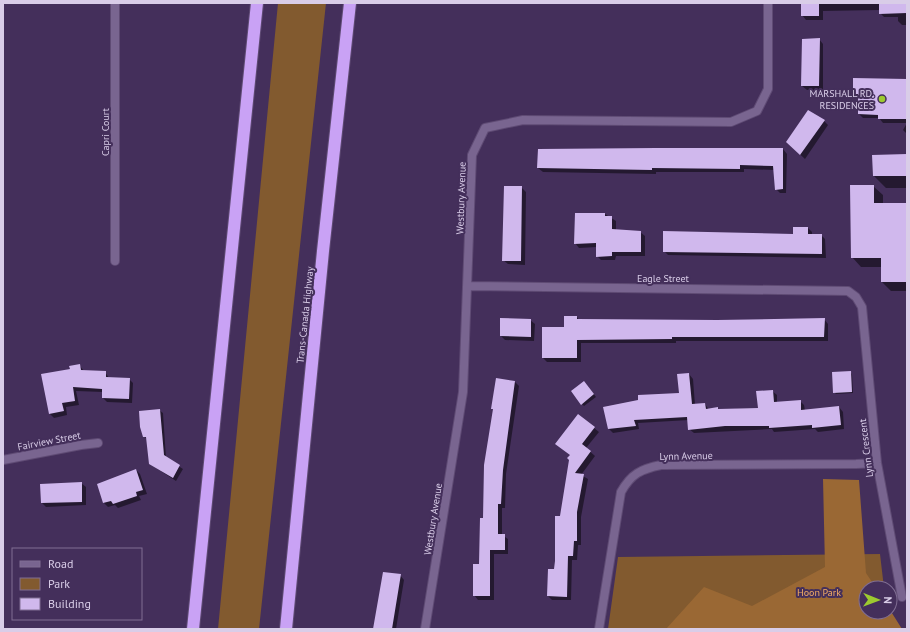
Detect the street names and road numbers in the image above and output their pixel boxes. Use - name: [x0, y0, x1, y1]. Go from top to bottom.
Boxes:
- street label: Capri Court: [99, 107, 112, 156]
- street label: Westbury Avenue: [453, 161, 469, 235]
- street label: Trans-Canada Highway: [293, 266, 317, 364]
- street label: Eagle Street: [637, 272, 690, 285]
- street label: Lynn Crescent: [856, 417, 876, 478]
- street label: Fairview Street: [16, 428, 82, 453]
- street label: Lynn Avenue: [659, 449, 713, 463]
- street label: Westbury Avenue: [421, 482, 445, 556]

